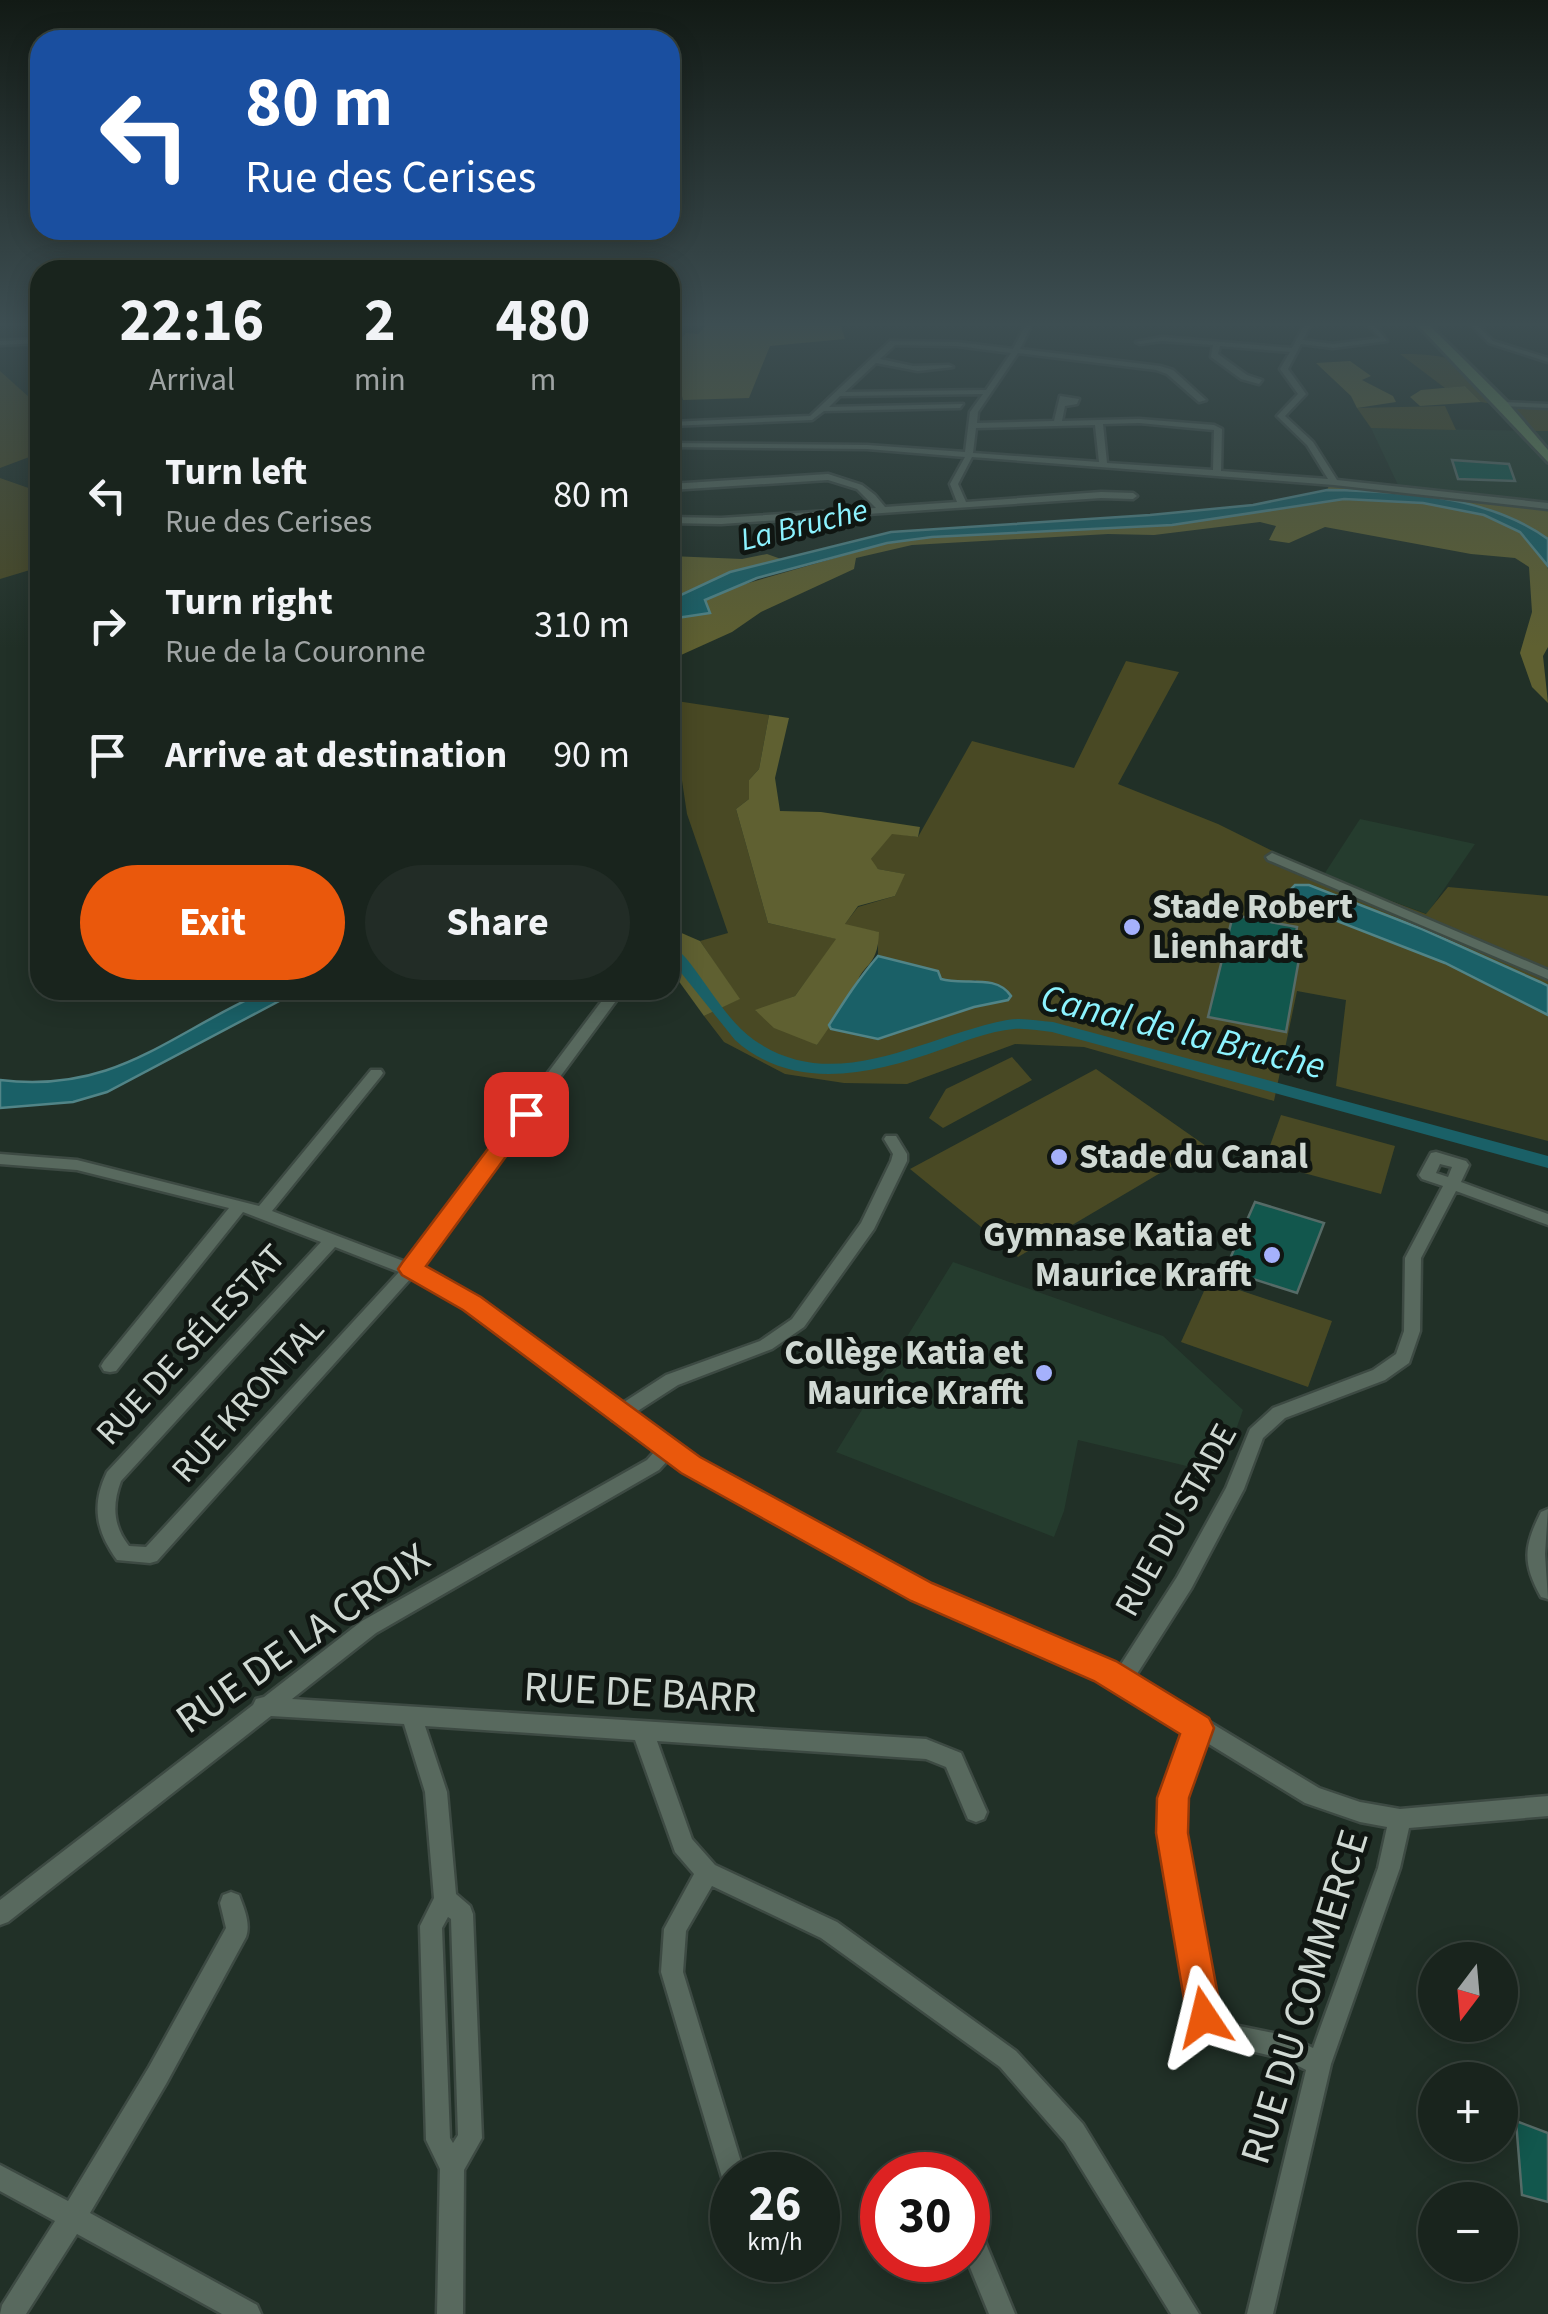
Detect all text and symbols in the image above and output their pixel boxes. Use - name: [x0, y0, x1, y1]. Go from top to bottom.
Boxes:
- text: 80 m: [245, 53, 393, 153]
- icon: left: [80, 70, 210, 200]
- text: Rue des Cerises: [245, 146, 536, 210]
- text: 22:16: [120, 279, 264, 364]
- text: 2: [364, 279, 396, 364]
- text: 480: [495, 279, 590, 364]
- text: Arrival: [149, 357, 235, 403]
- text: min: [354, 357, 406, 403]
- text: m: [530, 357, 556, 403]
- text: Turn left: [165, 445, 307, 499]
- icon: left: [80, 468, 135, 523]
- text: 80 m: [553, 468, 630, 522]
- water label: La Bruche: [735, 487, 873, 563]
- text: Rue des Cerises: [165, 499, 372, 545]
- text: Turn right: [165, 575, 333, 629]
- icon: right: [80, 598, 135, 653]
- text: 310 m: [534, 598, 630, 652]
- text: Rue de la Couronne: [165, 629, 426, 675]
- icon: arrive: [80, 728, 135, 783]
- text: Arrive at destination: [165, 728, 507, 782]
- text: 90 m: [553, 728, 630, 782]
- button: Exit: [80, 865, 345, 980]
- button: Share: [365, 865, 630, 980]
- place label: Stade Robert Lienhardt: [1152, 882, 1353, 972]
- marker: Stade Robert Lienhardt: [1121, 916, 1143, 938]
- water label: Canal de la Bruche: [1035, 971, 1331, 1093]
- pin: [484, 1072, 569, 1157]
- icon: arrive: [499, 1087, 554, 1142]
- place label: Stade du Canal: [1079, 1132, 1308, 1182]
- marker: Stade du Canal: [1048, 1146, 1070, 1168]
- place label: Gymnase Katia et Maurice Krafft: [983, 1210, 1252, 1300]
- street label: RUE DE SÉLESTAT: [84, 1233, 298, 1457]
- marker: Gymnase Katia et Maurice Krafft: [1261, 1244, 1283, 1266]
- street label: RUE KRONTAL: [160, 1306, 336, 1494]
- place label: Collège Katia et Maurice Krafft: [784, 1328, 1024, 1418]
- marker: Collège Katia et Maurice Krafft: [1033, 1362, 1055, 1384]
- street label: RUE DU STADE: [1102, 1415, 1250, 1625]
- street label: RUE DE LA CROIX: [164, 1529, 442, 1749]
- street label: RUE DE BARR: [522, 1657, 758, 1729]
- street label: RUE DU COMMERCE: [1226, 1822, 1384, 2172]
- north arrow: [1418, 1942, 1518, 2042]
- map controls: [1418, 1942, 1518, 2282]
- position arrow: [1152, 1965, 1256, 2069]
- button: +: [1418, 2062, 1518, 2162]
- speed limit sign: 30: [860, 2152, 990, 2282]
- text: 26: [749, 2169, 801, 2240]
- button: −: [1418, 2182, 1518, 2282]
- text: km/h: [747, 2224, 803, 2260]

